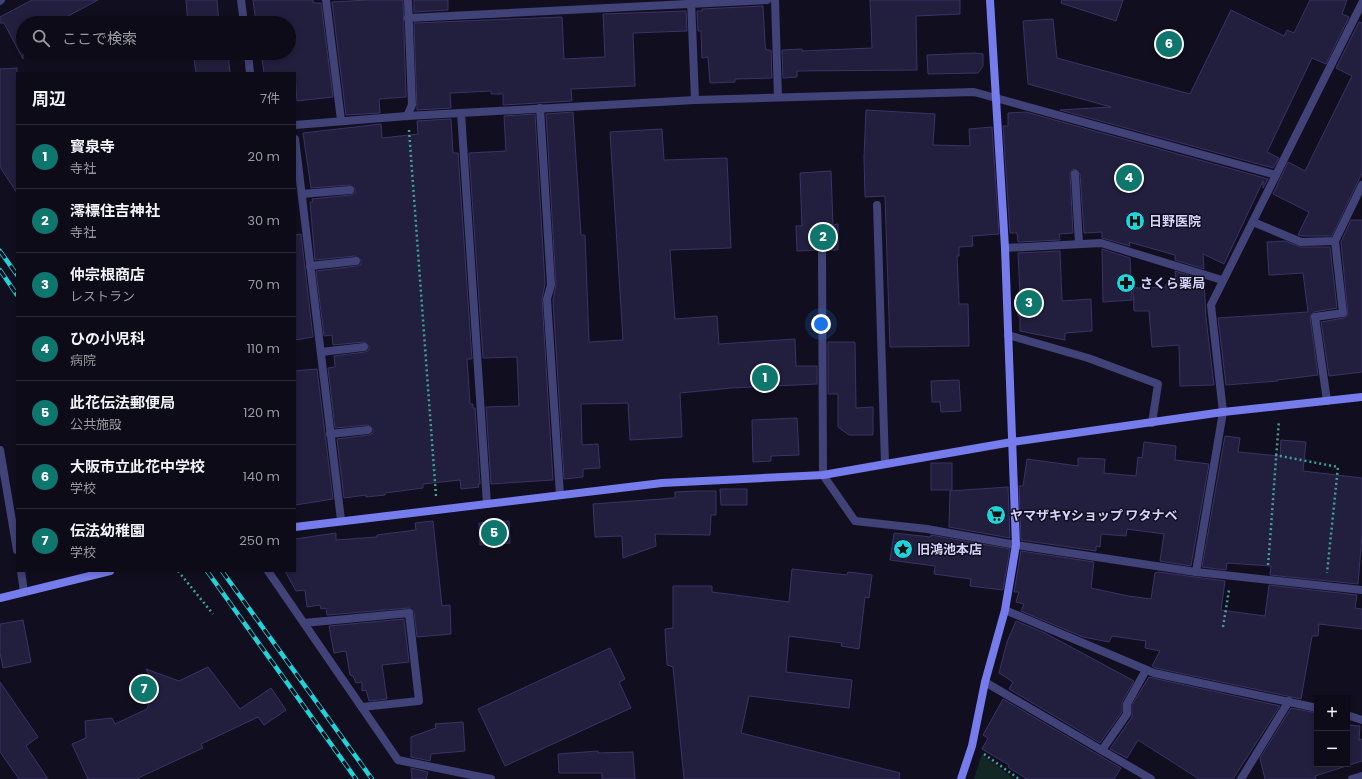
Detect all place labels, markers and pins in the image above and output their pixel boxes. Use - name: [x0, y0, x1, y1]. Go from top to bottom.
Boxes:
- pin: 6: [1156, 29, 1182, 59]
- pin: 4: [1116, 163, 1142, 193]
- hospital icon: 日野医院: [1124, 210, 1146, 232]
- place label: 日野医院: [1149, 212, 1201, 231]
- pin: 2: [810, 222, 836, 252]
- pharmacy icon: さくら薬局: [1115, 272, 1137, 294]
- place label: さくら薬局: [1140, 274, 1205, 293]
- pin: 3: [1016, 288, 1042, 318]
- pin: 1: [752, 363, 778, 393]
- supermarket icon: ヤマザキYショップ ワタナベ: [985, 504, 1007, 526]
- place label: ヤマザキYショップ ワタナベ: [1010, 506, 1177, 525]
- pin: 5: [481, 518, 507, 548]
- place icon: 旧鴻池本店: [892, 538, 914, 560]
- place label: 旧鴻池本店: [917, 540, 982, 559]
- pin: 7: [131, 674, 157, 704]

